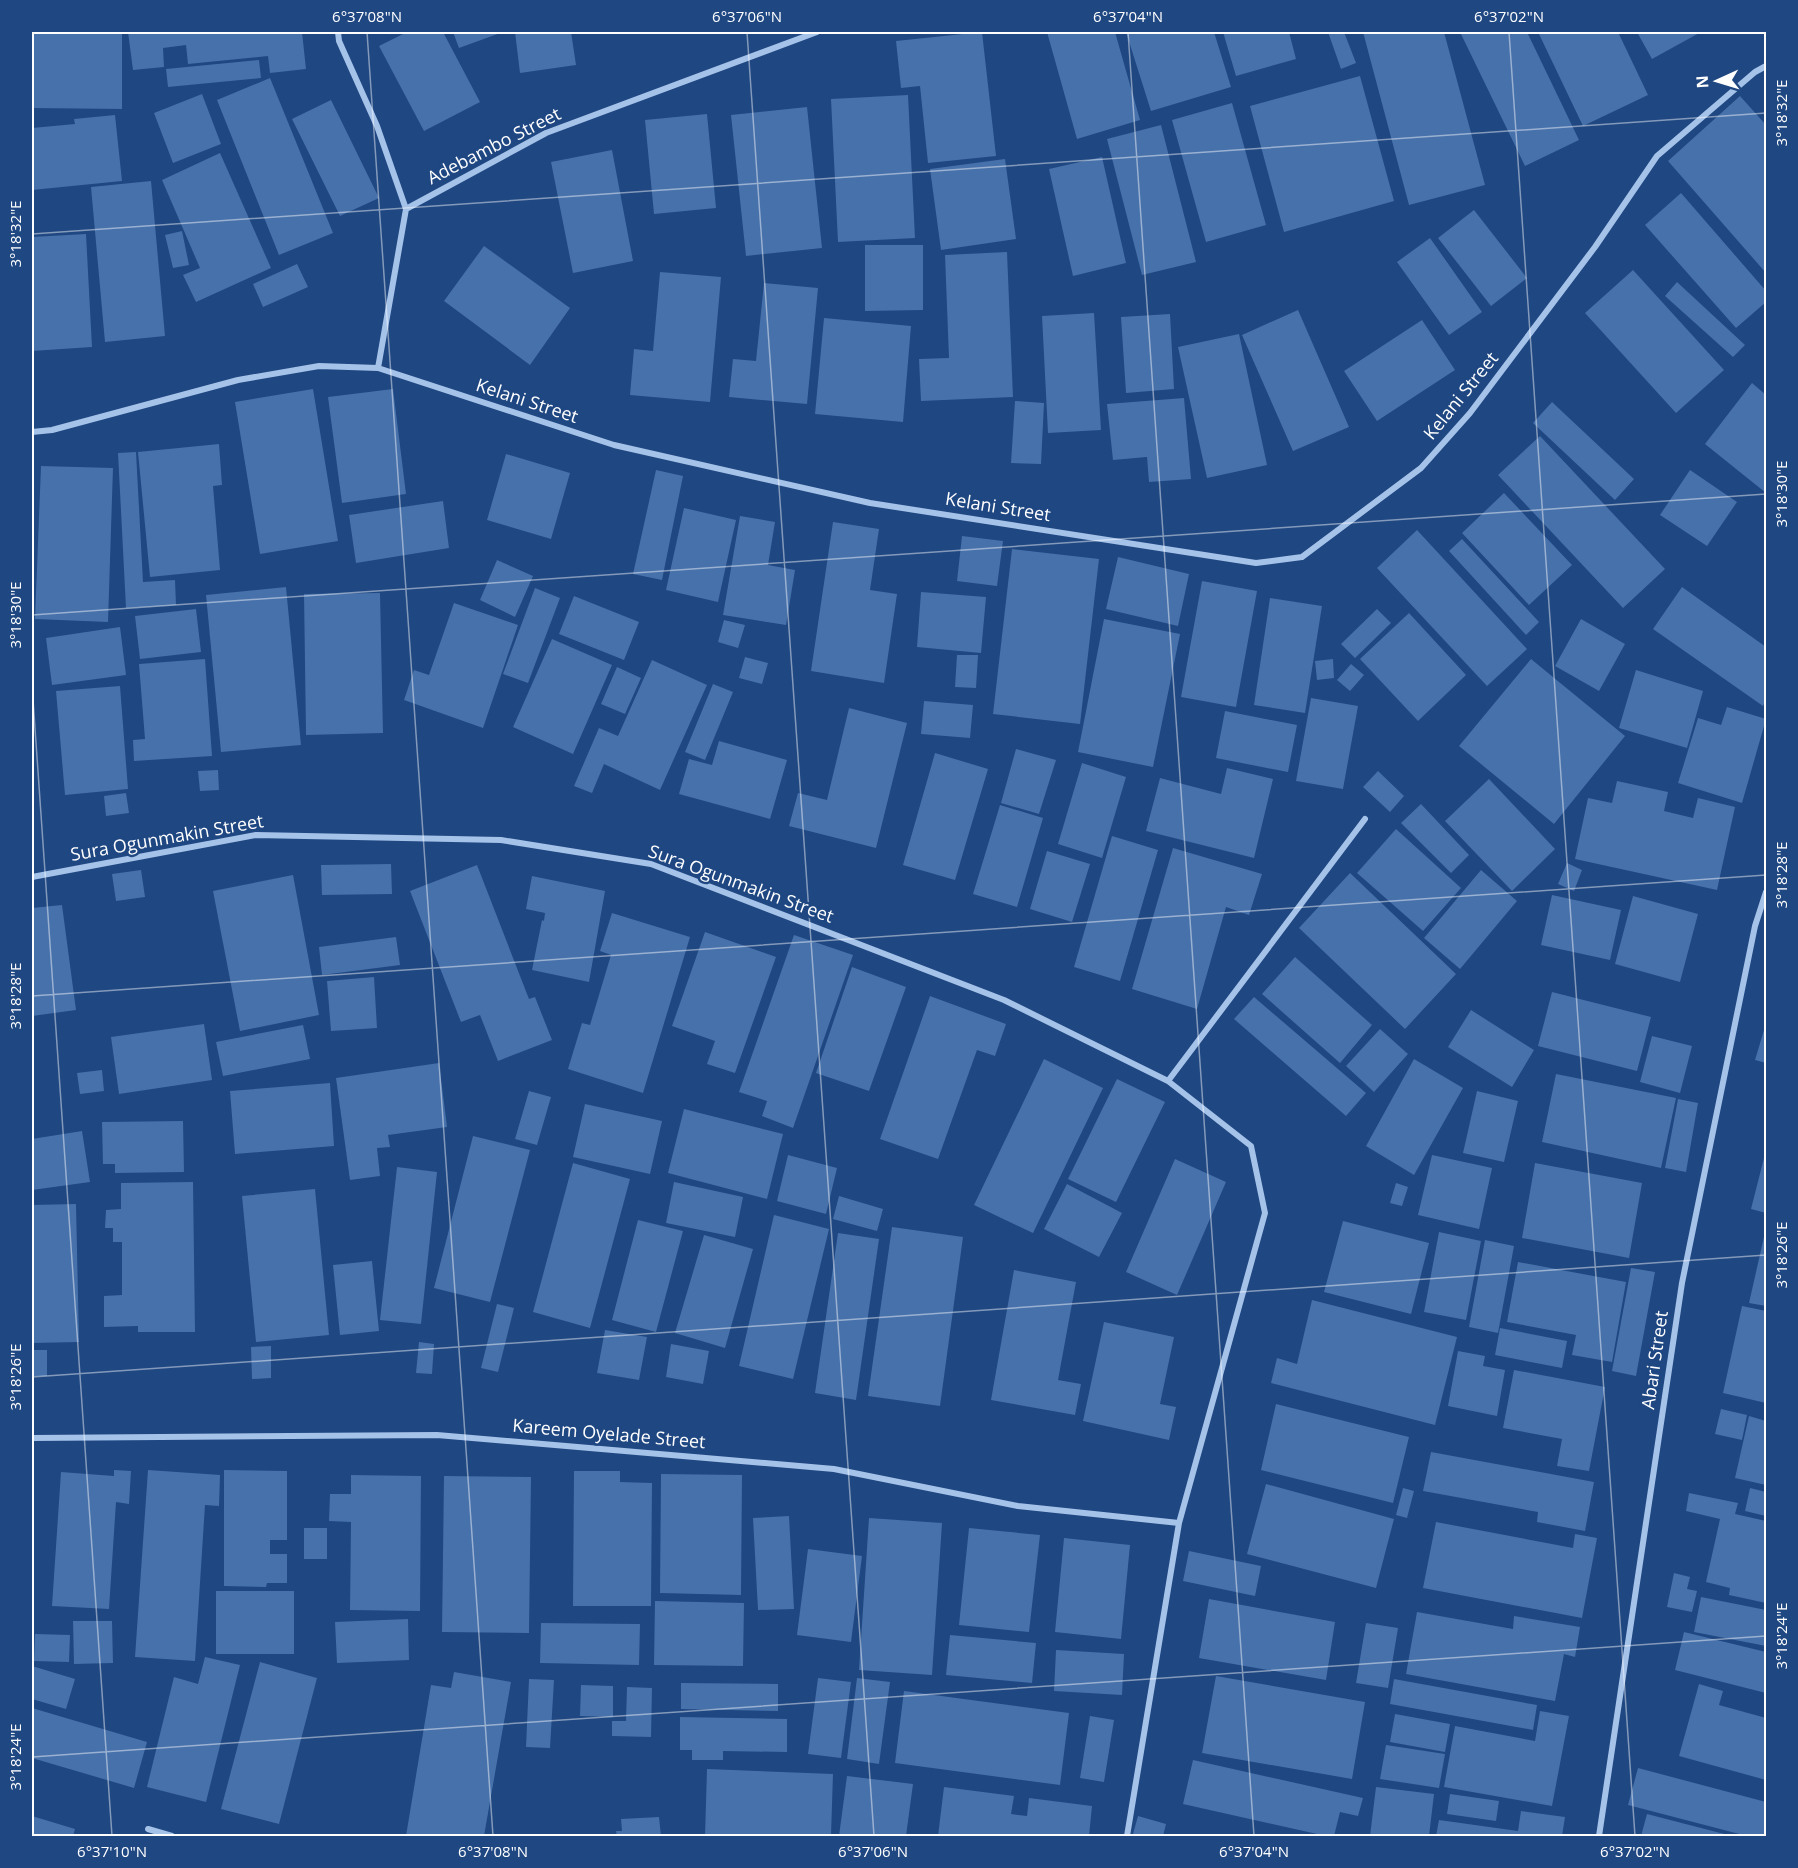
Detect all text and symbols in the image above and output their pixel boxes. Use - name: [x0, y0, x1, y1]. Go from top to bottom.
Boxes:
- text: 6°37'08"N: [332, 6, 402, 26]
- text: 6°37'06"N: [712, 6, 782, 26]
- text: 6°37'04"N: [1093, 6, 1163, 26]
- text: 6°37'02"N: [1474, 6, 1544, 26]
- north arrow: [1687, 51, 1747, 111]
- text: N: [1691, 75, 1713, 89]
- text: 3°18'32"E: [1771, 80, 1791, 146]
- street label: Adebambo Street: [423, 101, 564, 189]
- text: 3°18'32"E: [5, 201, 25, 267]
- street label: Kelani Street: [1417, 347, 1503, 444]
- street label: Kelani Street: [473, 372, 582, 428]
- text: 3°18'30"E: [1771, 461, 1791, 527]
- street label: Kelani Street: [944, 486, 1052, 526]
- text: 3°18'30"E: [5, 582, 25, 648]
- street label: Sura Ogunmakin Street: [69, 808, 265, 866]
- street label: Sura Ogunmakin Street: [645, 838, 837, 928]
- text: 3°18'28"E: [1771, 842, 1791, 908]
- text: 3°18'28"E: [5, 963, 25, 1029]
- text: 3°18'26"E: [1771, 1222, 1791, 1288]
- street label: Abari Street: [1635, 1309, 1673, 1411]
- text: 3°18'26"E: [5, 1344, 25, 1410]
- street label: Kareem Oyelade Street: [512, 1413, 707, 1453]
- text: 3°18'24"E: [1771, 1603, 1791, 1669]
- text: 3°18'24"E: [5, 1724, 25, 1790]
- text: 6°37'10"N: [77, 1841, 147, 1861]
- text: 6°37'08"N: [458, 1841, 528, 1861]
- text: 6°37'06"N: [838, 1841, 908, 1861]
- text: 6°37'04"N: [1219, 1841, 1289, 1861]
- text: 6°37'02"N: [1600, 1841, 1670, 1861]

